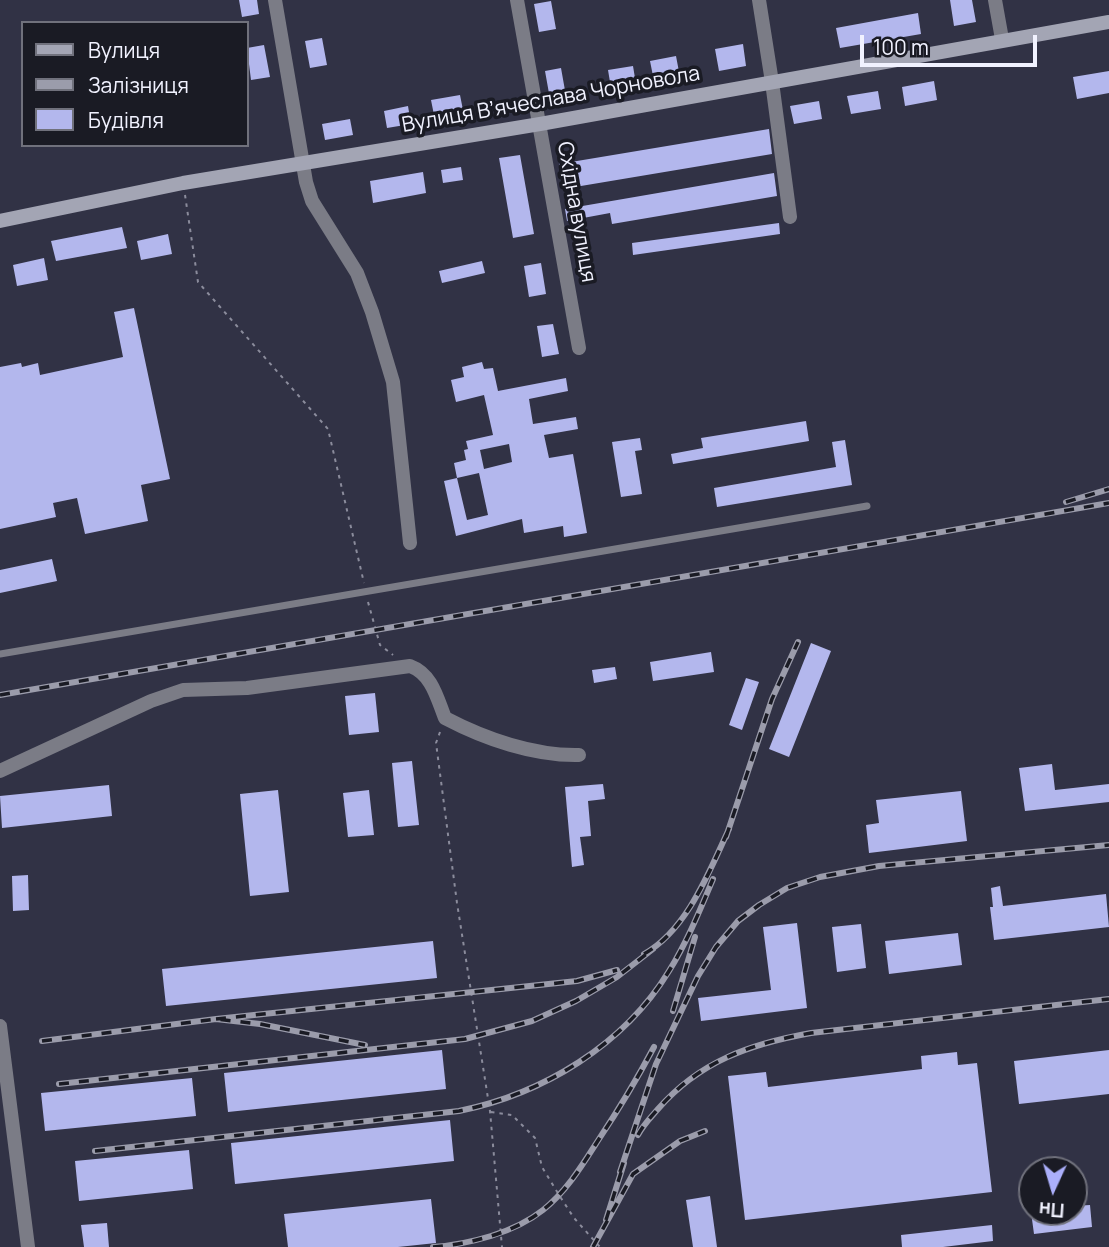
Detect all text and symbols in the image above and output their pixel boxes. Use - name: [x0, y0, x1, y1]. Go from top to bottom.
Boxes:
- legend: [21, 21, 248, 147]
- scale bar: [864, 21, 1041, 65]
- text: 100 m: [873, 33, 929, 61]
- text: Вулиця: [88, 36, 160, 64]
- street label: Вулиця Вʼячеслава Чорновола: [400, 61, 702, 139]
- text: Залізниця: [88, 71, 189, 99]
- text: Будівля: [88, 106, 164, 134]
- street label: Східна вулиця: [551, 140, 601, 284]
- north arrow: [1018, 1156, 1088, 1226]
- text: Пн: [1038, 1196, 1065, 1224]

